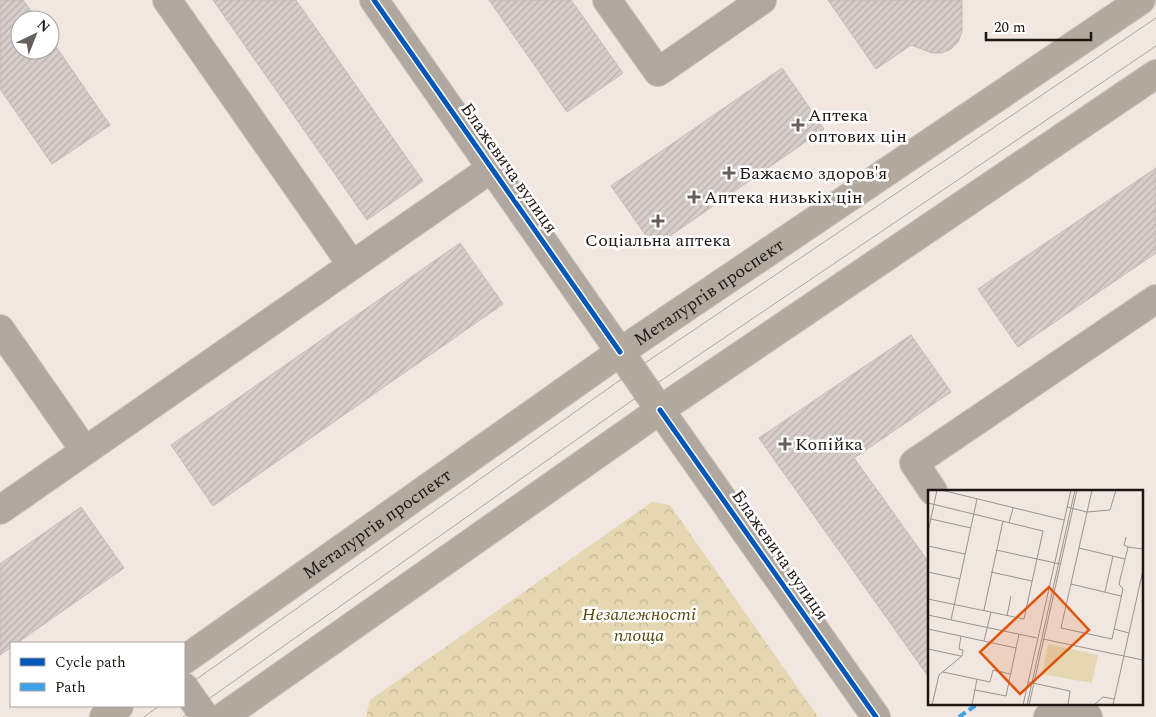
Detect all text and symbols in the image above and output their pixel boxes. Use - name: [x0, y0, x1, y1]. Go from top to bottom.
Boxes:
- north arrow: [10, 10, 60, 60]
- scale bar: [986, 10, 1091, 42]
- text: N: [32, 14, 55, 37]
- text: 20 m: [994, 16, 1026, 39]
- street label: Блажевича вулиця: [454, 97, 564, 239]
- place label: Аптека оптових цін: [808, 102, 907, 150]
- marker: Аптека оптових цін: [792, 119, 804, 131]
- place label: Бажаємо здоров'я: [739, 160, 887, 187]
- marker: Бажаємо здоров'я: [723, 167, 735, 179]
- place label: Аптека низькіх цін: [704, 184, 863, 211]
- marker: Аптека низькіх цін: [688, 191, 700, 203]
- marker: Соціальна аптека: [652, 215, 664, 227]
- place label: Соціальна аптека: [585, 227, 731, 254]
- street label: Металургів проспект: [628, 231, 790, 353]
- place label: Копійка: [795, 431, 863, 458]
- marker: Копійка: [779, 438, 791, 450]
- street label: Металургів проспект: [297, 462, 457, 586]
- street label: Блажевича вулиця: [725, 484, 835, 626]
- inset map: [928, 490, 1144, 704]
- park label: Незалежності площа: [582, 601, 696, 649]
- legend: [10, 642, 185, 707]
- text: Cycle path: [55, 651, 126, 674]
- text: Path: [55, 676, 86, 699]

